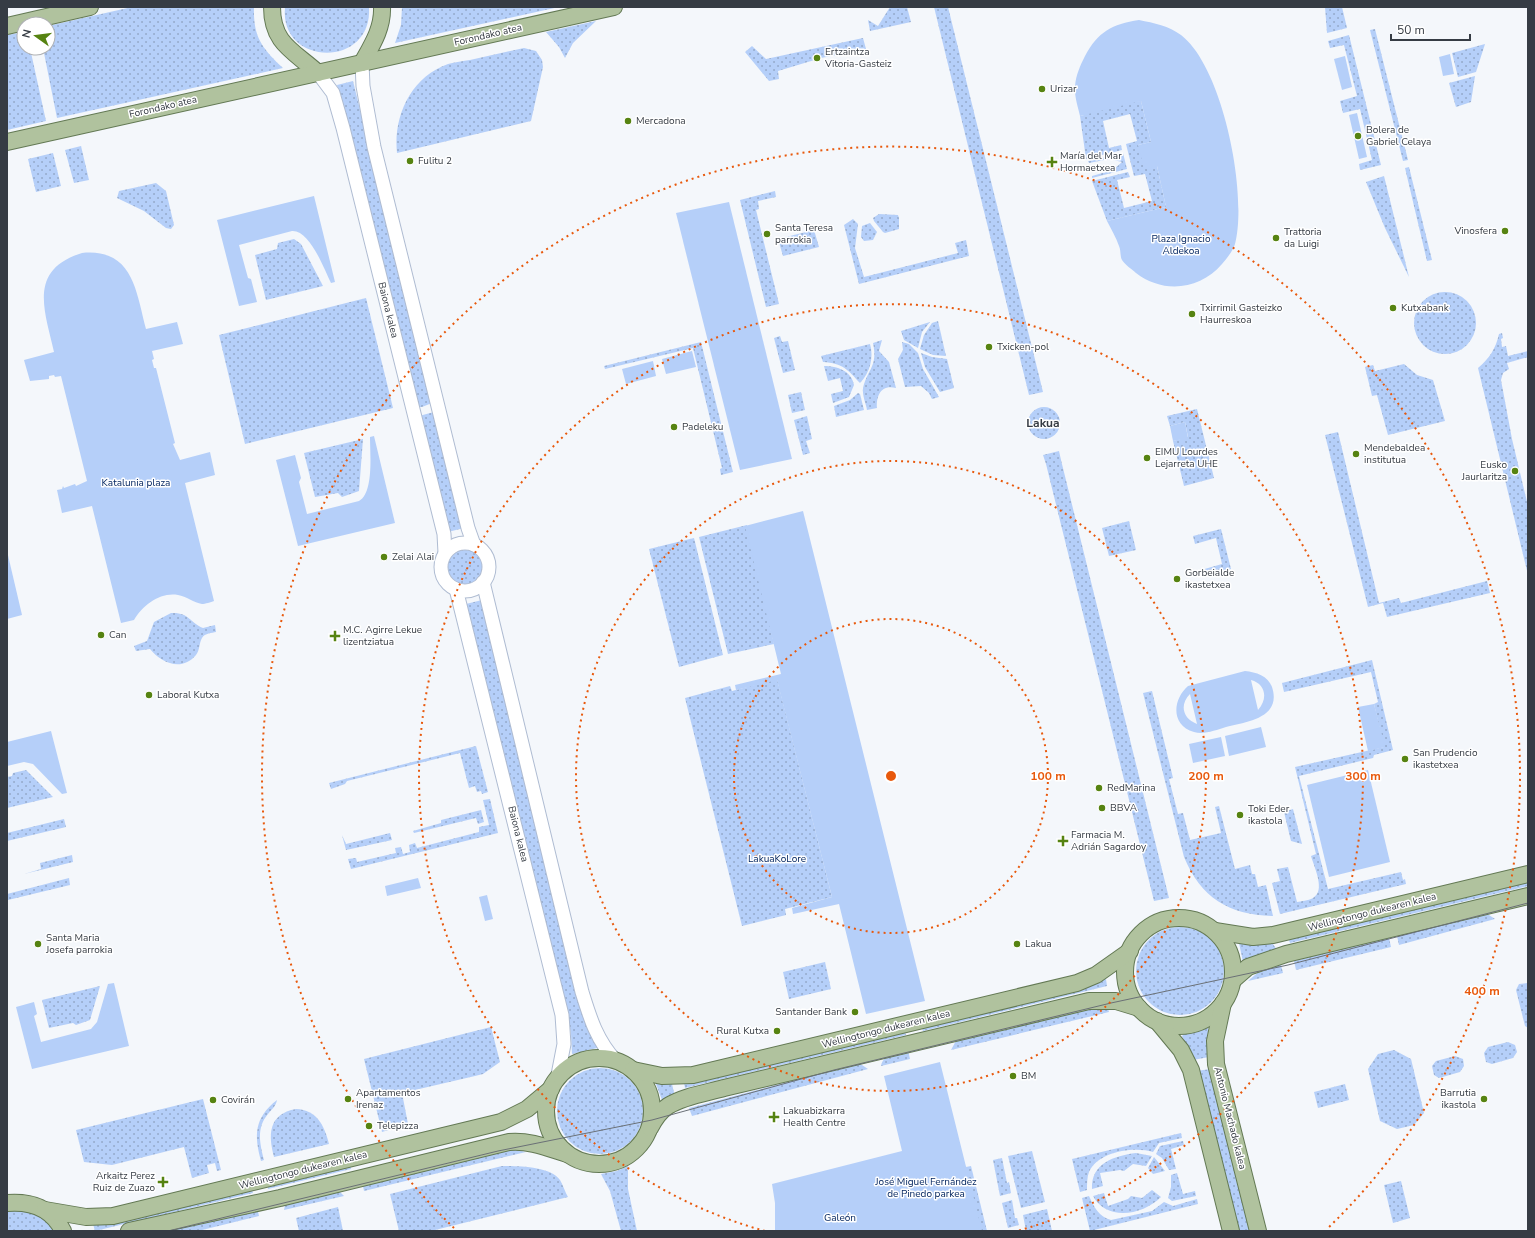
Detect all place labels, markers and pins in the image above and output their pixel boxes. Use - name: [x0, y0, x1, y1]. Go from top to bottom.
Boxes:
- place label: Ertzaintza Vitoria-Gasteiz: [824, 45, 892, 71]
- marker: Ertzaintza Vitoria-Gasteiz: [812, 53, 822, 63]
- place label: Urizar: [1050, 82, 1077, 96]
- marker: Urizar: [1037, 84, 1047, 94]
- place label: Mercadona: [636, 114, 686, 128]
- marker: Mercadona: [623, 116, 633, 126]
- place label: Bolera de Gabriel Celaya: [1366, 123, 1431, 149]
- marker: Bolera de Gabriel Celaya: [1353, 131, 1363, 141]
- place label: María del Mar Hormaetxea: [1060, 149, 1122, 175]
- place label: Fulitu 2: [418, 154, 452, 168]
- marker: Fulitu 2: [405, 156, 415, 166]
- marker: María del Mar Hormaetxea: [1047, 157, 1057, 167]
- place label: Santa Teresa parrokia: [775, 221, 833, 247]
- place label: Vinosfera: [1453, 224, 1497, 238]
- place label: Trattoria da Luigi: [1284, 225, 1322, 251]
- marker: Vinosfera: [1500, 226, 1510, 236]
- marker: Santa Teresa parrokia: [762, 229, 772, 239]
- marker: Trattoria da Luigi: [1271, 233, 1281, 243]
- place label: Txirrimil Gasteizko Haurreskoa: [1200, 301, 1283, 327]
- place label: Kutxabank: [1401, 301, 1450, 315]
- marker: Kutxabank: [1388, 303, 1398, 313]
- marker: Txirrimil Gasteizko Haurreskoa: [1187, 309, 1197, 319]
- place label: Txicken-pol: [997, 340, 1049, 354]
- marker: Txicken-pol: [984, 342, 994, 352]
- place label: Padeleku: [682, 420, 723, 434]
- marker: Padeleku: [669, 422, 679, 432]
- place label: Mendebaldea institutua: [1364, 441, 1425, 467]
- place label: EIMU Lourdes Lejarreta UHE: [1155, 445, 1218, 471]
- marker: Mendebaldea institutua: [1351, 449, 1361, 459]
- marker: EIMU Lourdes Lejarreta UHE: [1142, 453, 1152, 463]
- place label: Eusko Jaurlaritza: [1461, 458, 1507, 484]
- marker: Eusko Jaurlaritza: [1510, 466, 1520, 476]
- place label: Zelai Alai: [392, 550, 434, 564]
- marker: Zelai Alai: [379, 552, 389, 562]
- place label: Gorbeialde ikastetxea: [1185, 566, 1234, 592]
- marker: Gorbeialde ikastetxea: [1172, 574, 1182, 584]
- place label: M.C. Agirre Lekue lizentziatua: [343, 623, 422, 649]
- place label: Can: [109, 628, 127, 642]
- marker: Can: [96, 630, 106, 640]
- marker: M.C. Agirre Lekue lizentziatua: [330, 631, 340, 641]
- place label: Laboral Kutxa: [157, 688, 219, 702]
- marker: Laboral Kutxa: [144, 690, 154, 700]
- place label: San Prudencio ikastetxea: [1413, 746, 1478, 772]
- marker: San Prudencio ikastetxea: [1400, 754, 1410, 764]
- centre of rings: [884, 769, 898, 783]
- place label: RedMarina: [1107, 781, 1155, 795]
- marker: RedMarina: [1094, 783, 1104, 793]
- place label: BBVA: [1110, 801, 1138, 815]
- place label: Toki Eder ikastola: [1248, 802, 1290, 828]
- marker: BBVA: [1097, 803, 1107, 813]
- marker: Toki Eder ikastola: [1235, 810, 1245, 820]
- place label: Farmacia M. Adrián Sagardoy: [1071, 828, 1147, 854]
- marker: Farmacia M. Adrián Sagardoy: [1058, 836, 1068, 846]
- place label: Santa Maria Josefa parrokia: [45, 931, 112, 957]
- place label: Lakua: [1025, 937, 1052, 951]
- marker: Santa Maria Josefa parrokia: [33, 939, 43, 949]
- marker: Lakua: [1012, 939, 1022, 949]
- place label: Santander Bank: [775, 1005, 848, 1019]
- marker: Santander Bank: [850, 1007, 860, 1017]
- place label: Rural Kutxa: [716, 1024, 769, 1038]
- marker: Rural Kutxa: [772, 1026, 782, 1036]
- place label: BM: [1021, 1069, 1036, 1083]
- marker: BM: [1008, 1071, 1018, 1081]
- place label: Apartamentos Irenaz: [356, 1086, 421, 1112]
- place label: Barrutia ikastola: [1440, 1086, 1476, 1112]
- place label: Covirán: [221, 1093, 255, 1107]
- marker: Apartamentos Irenaz: [343, 1094, 353, 1104]
- marker: Barrutia ikastola: [1479, 1094, 1489, 1104]
- marker: Covirán: [208, 1095, 218, 1105]
- place label: Lakuabizkarra Health Centre: [783, 1104, 846, 1130]
- marker: Lakuabizkarra Health Centre: [768, 1111, 780, 1123]
- place label: Telepizza: [377, 1119, 418, 1133]
- marker: Telepizza: [364, 1121, 374, 1131]
- place label: Arkaitz Perez Ruiz de Zuazo: [93, 1169, 155, 1195]
- marker: Arkaitz Perez Ruiz de Zuazo: [158, 1177, 168, 1187]

